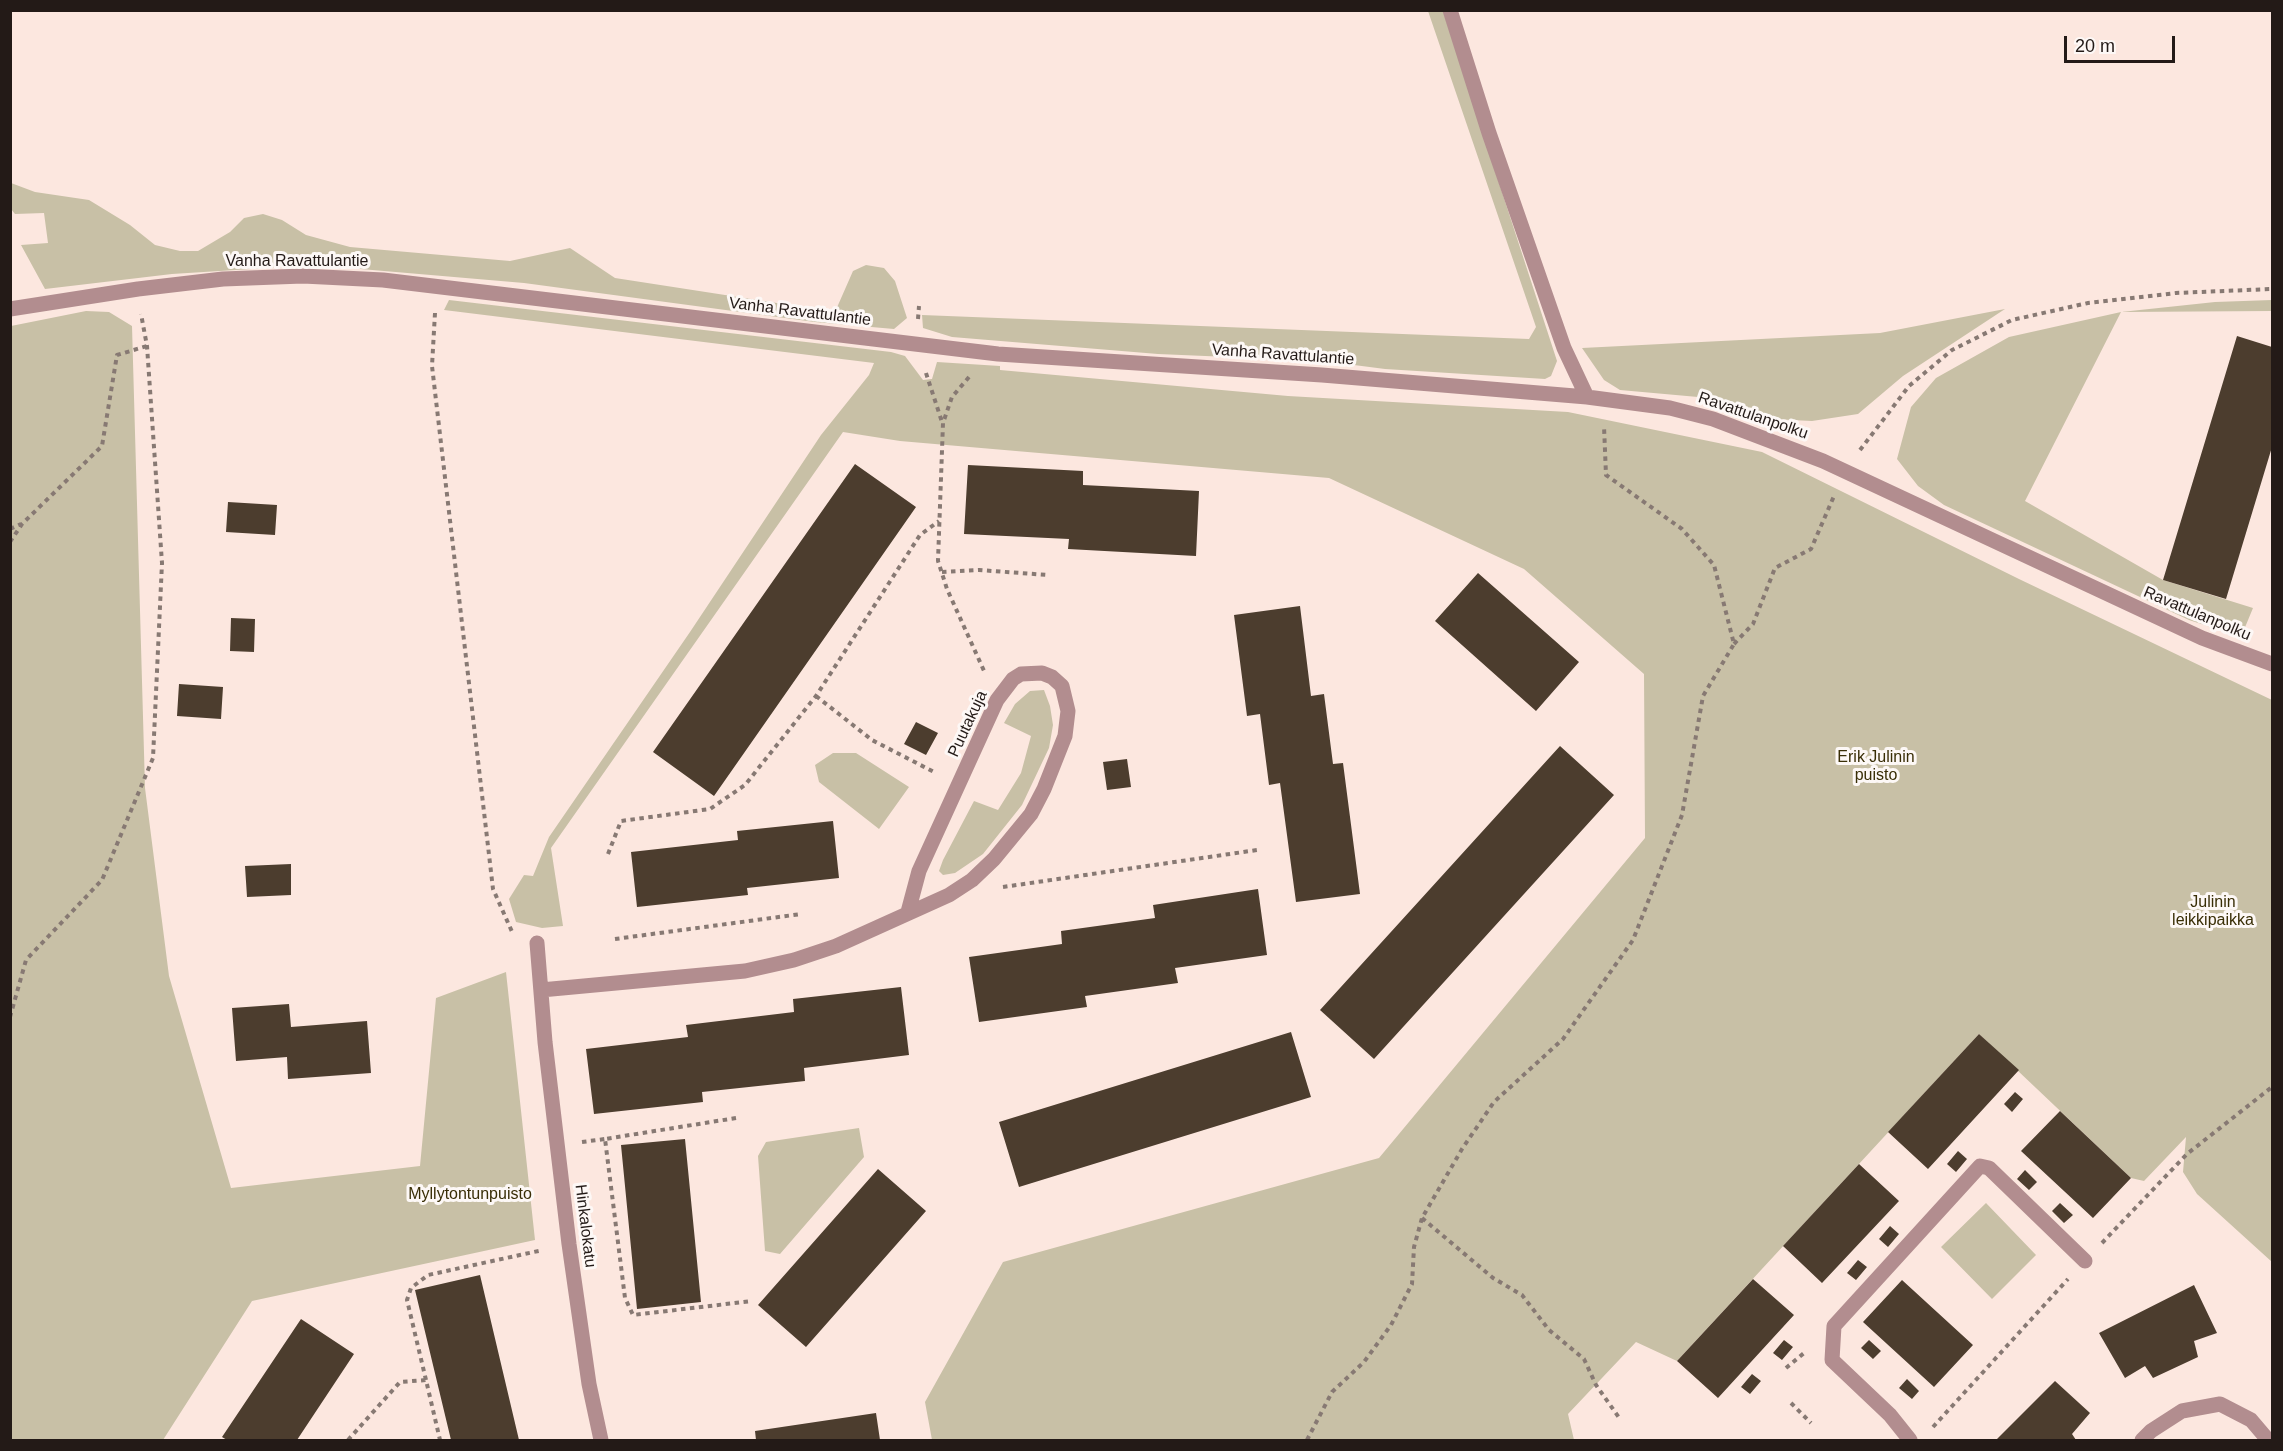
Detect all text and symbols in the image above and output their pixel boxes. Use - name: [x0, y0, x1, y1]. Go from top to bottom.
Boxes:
- scale bar: [2067, 24, 2178, 62]
- text: 20 m: [2075, 36, 2115, 56]
- street label: Vanha Ravattulantie: [226, 252, 368, 272]
- street label: Vanha Ravattulantie: [728, 294, 872, 330]
- street label: Vanha Ravattulantie: [1211, 340, 1355, 370]
- street label: Ravattulanpolku: [1696, 388, 1810, 444]
- street label: Ravattulanpolku: [2140, 583, 2254, 645]
- street label: Puutakuja: [944, 688, 992, 760]
- park label: Erik Julinin puisto: [1837, 748, 1915, 786]
- park label: Julinin leikkipaikka: [2172, 893, 2254, 931]
- street label: Hinkalokatu: [570, 1183, 600, 1269]
- park label: Myllytontunpuisto: [408, 1185, 532, 1205]

